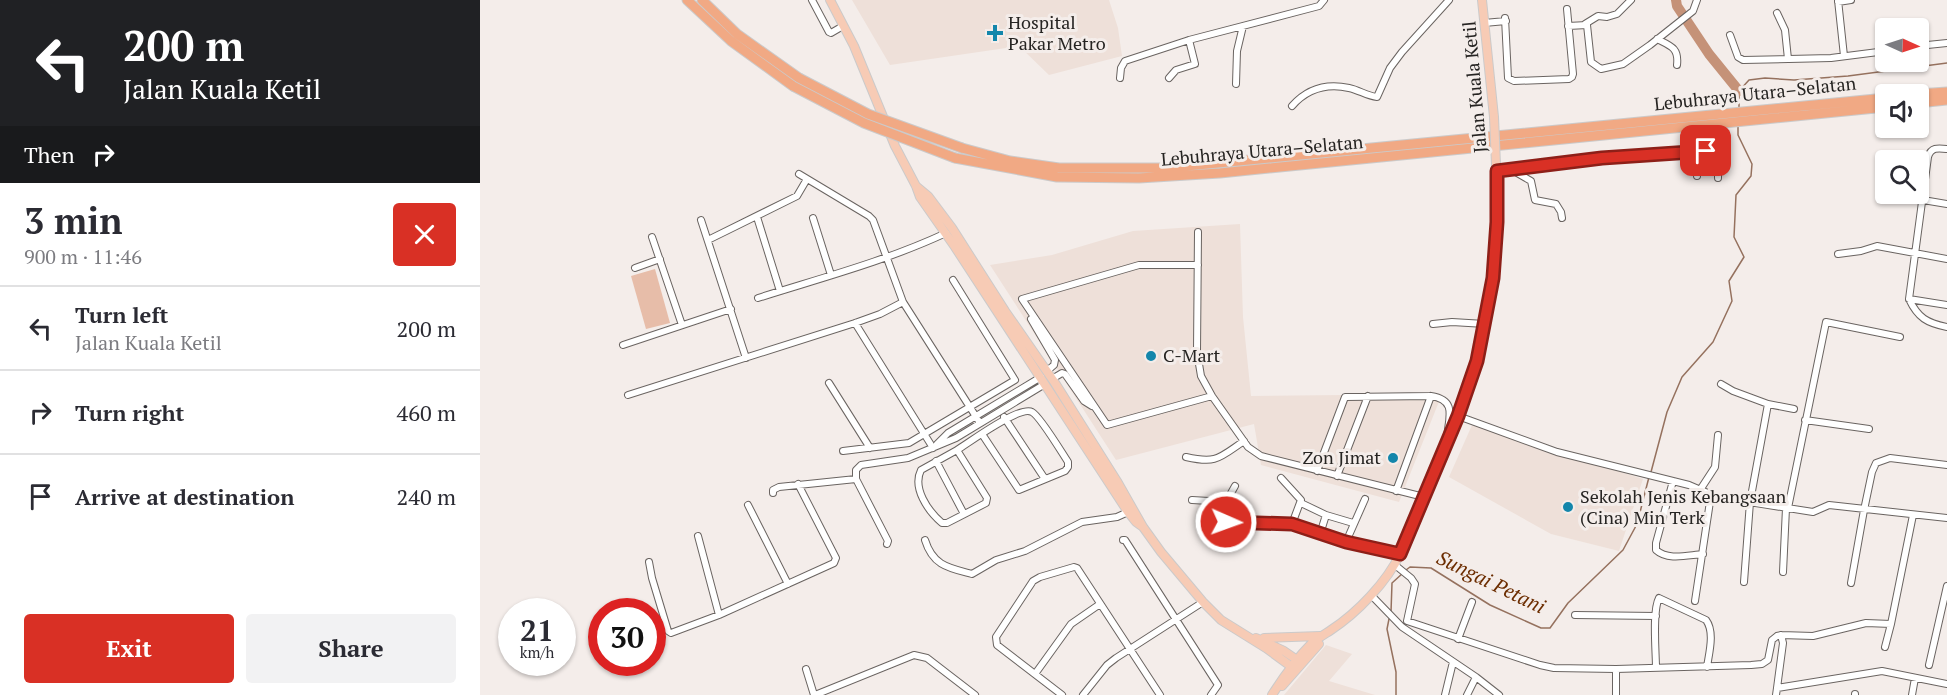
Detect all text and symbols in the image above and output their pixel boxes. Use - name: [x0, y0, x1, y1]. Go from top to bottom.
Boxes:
- place label: Hospital Pakar Metro: [1008, 10, 1106, 55]
- text: 200 m: [123, 17, 244, 73]
- north arrow: [1875, 18, 1929, 72]
- map controls: [1875, 18, 1929, 204]
- street label: Jalan Kuala Ketil: [1456, 20, 1492, 154]
- icon: left: [24, 24, 102, 102]
- marker: Hospital Pakar Metro: [986, 24, 1004, 42]
- street label: Lebuhraya Utara–Selatan: [1653, 70, 1857, 116]
- text: Jalan Kuala Ketil: [123, 71, 321, 107]
- button: sound: [1875, 84, 1929, 138]
- pin: [1680, 125, 1731, 176]
- street label: Lebuhraya Utara–Selatan: [1160, 129, 1364, 171]
- icon: arrive: [1689, 134, 1722, 167]
- icon: right: [87, 138, 120, 171]
- text: Then: [24, 140, 75, 169]
- button: search: [1875, 150, 1929, 204]
- text: 3 min: [24, 197, 122, 244]
- button: close: [393, 203, 456, 266]
- text: 900 m · 11:46: [24, 243, 142, 270]
- text: Turn left: [75, 300, 168, 329]
- icon: left: [24, 312, 57, 345]
- text: 200 m: [396, 314, 456, 343]
- text: Jalan Kuala Ketil: [75, 329, 222, 356]
- place label: C-Mart: [1163, 343, 1220, 367]
- marker: C-Mart: [1144, 349, 1158, 363]
- icon: right: [24, 396, 57, 429]
- text: Turn right: [75, 398, 184, 427]
- text: 460 m: [396, 398, 456, 427]
- place label: Zon Jimat: [1303, 445, 1381, 469]
- marker: Zon Jimat: [1386, 451, 1400, 465]
- icon: arrive: [24, 480, 57, 513]
- text: Arrive at destination: [75, 482, 294, 511]
- text: 240 m: [396, 482, 456, 511]
- place label: Sekolah Jenis Kebangsaan (Cina) Min Terk: [1580, 484, 1786, 529]
- position arrow: [1194, 490, 1258, 554]
- marker: Sekolah Jenis Kebangsaan (Cina) Min Terk: [1561, 500, 1575, 514]
- water label: Sungai Petani: [1432, 544, 1551, 620]
- speed limit sign: 30: [588, 598, 666, 676]
- text: 21: [520, 610, 554, 650]
- button: Exit: [24, 614, 234, 683]
- button: Share: [246, 614, 456, 683]
- text: km/h: [520, 642, 554, 662]

